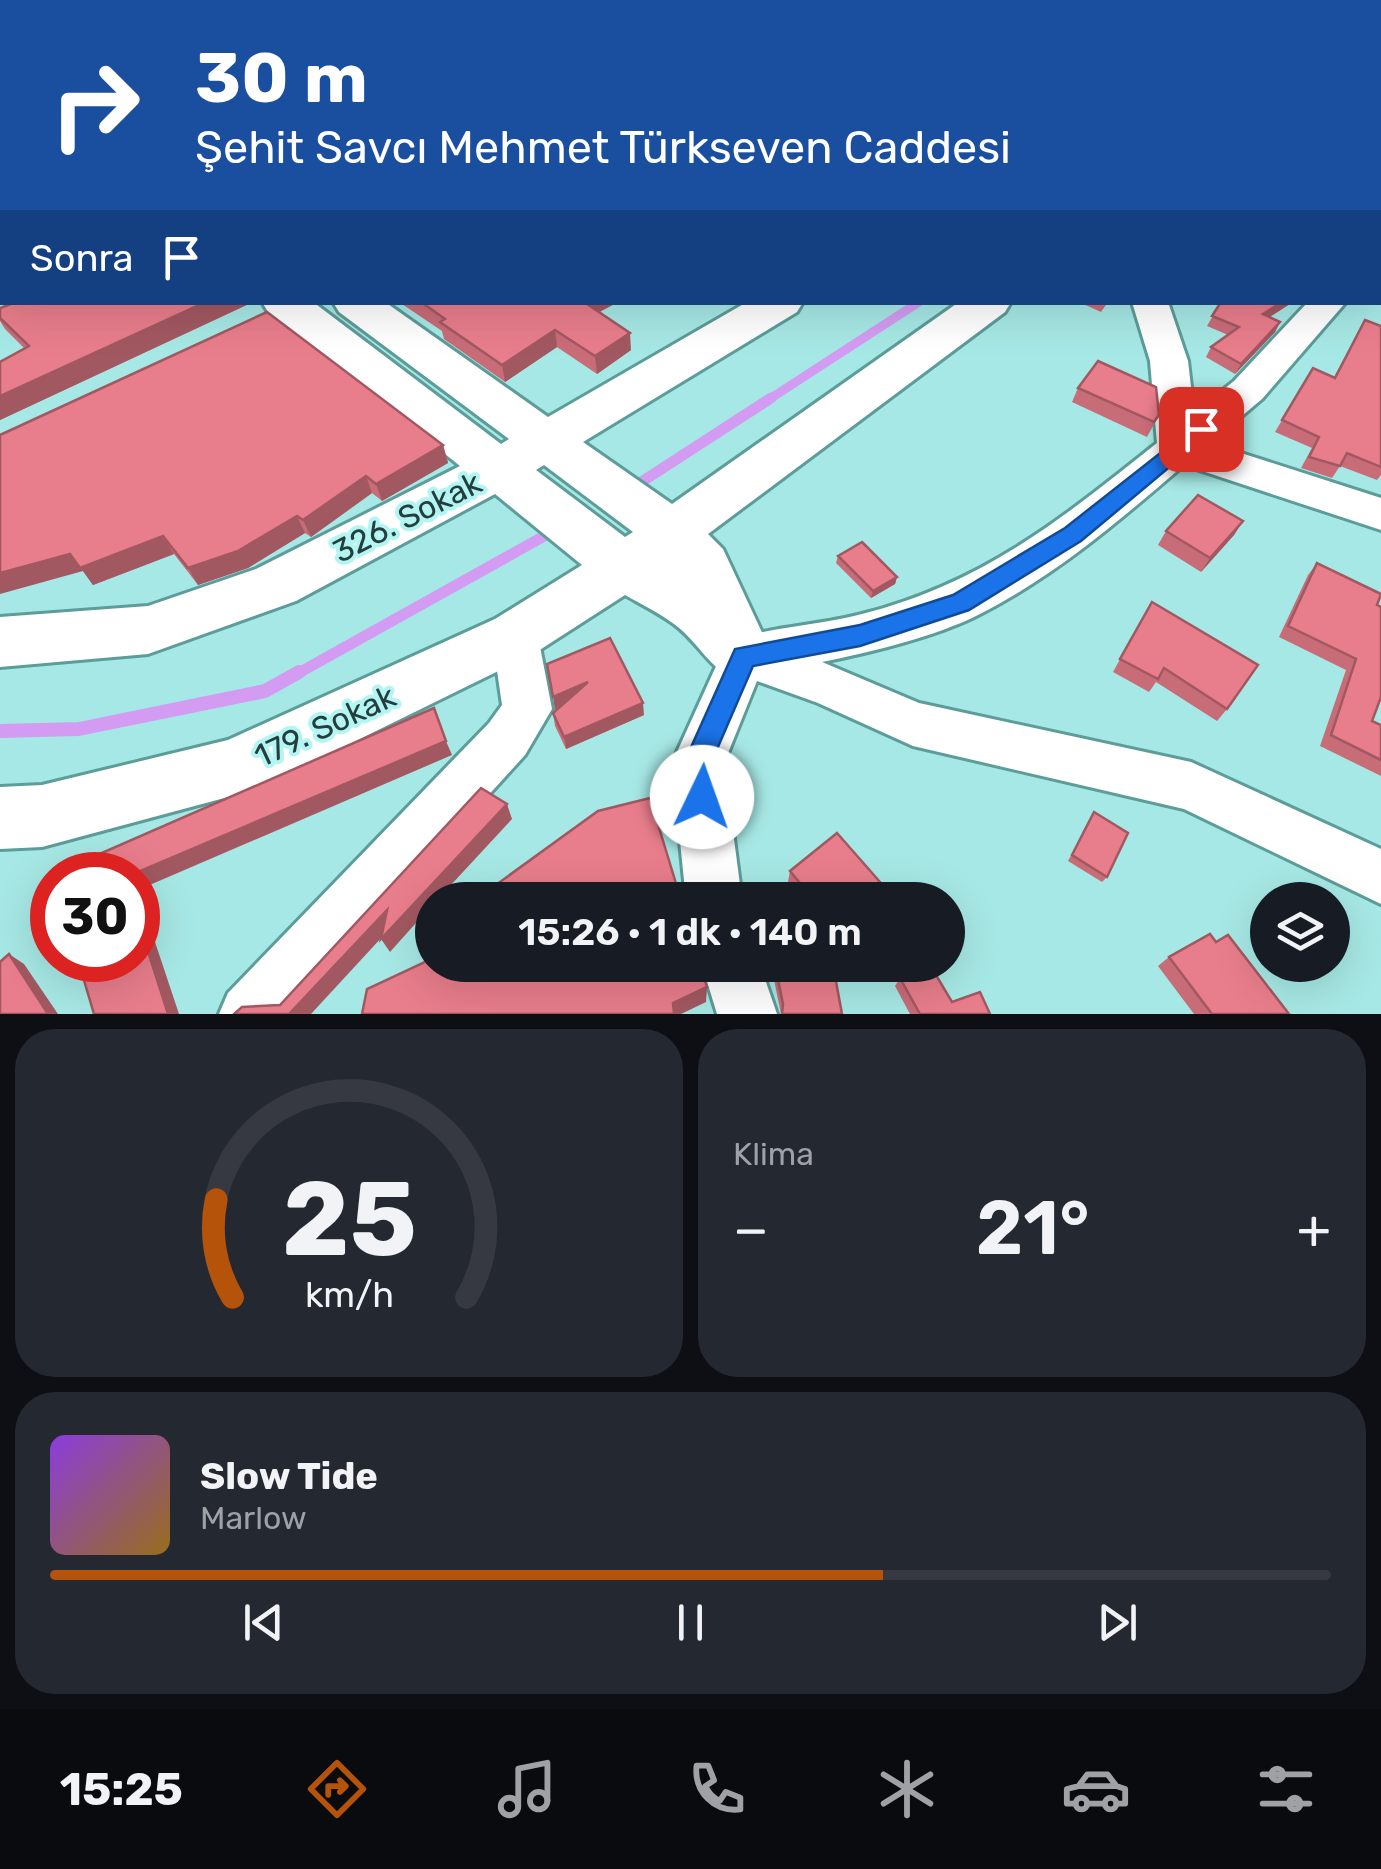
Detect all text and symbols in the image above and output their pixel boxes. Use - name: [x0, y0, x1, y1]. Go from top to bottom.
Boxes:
- text: 30 m: [195, 37, 368, 120]
- icon: right: [30, 40, 160, 170]
- text: Şehit Savcı Mehmet Türkseven Caddesi: [195, 121, 1011, 174]
- icon: arrive: [154, 230, 209, 285]
- text: Sonra: [30, 235, 134, 281]
- pin: [1159, 387, 1244, 472]
- icon: arrive: [1174, 402, 1229, 457]
- street label: 326. Sokak: [326, 463, 488, 571]
- street label: 179. Sokak: [248, 677, 402, 775]
- position arrow: [650, 745, 754, 849]
- speed limit sign: 30: [30, 852, 160, 982]
- map controls: [1250, 882, 1350, 982]
- button: layers: [1250, 882, 1350, 982]
- text: 15:26 · 1 dk · 140 m: [518, 909, 862, 955]
- text: Klima: [733, 1135, 814, 1173]
- text: 25: [282, 1158, 416, 1281]
- text: 21°: [976, 1184, 1090, 1273]
- text: −: [733, 1197, 769, 1262]
- text: +: [1297, 1197, 1331, 1262]
- text: km/h: [304, 1274, 394, 1316]
- text: Slow Tide: [200, 1453, 378, 1499]
- text: Marlow: [200, 1499, 307, 1537]
- icon: previous: [236, 1595, 291, 1650]
- icon: pause: [663, 1595, 718, 1650]
- icon: next: [1090, 1595, 1145, 1650]
- icon: directions: [302, 1754, 372, 1824]
- icon: music: [492, 1754, 562, 1824]
- icon: phone: [682, 1754, 752, 1824]
- icon: climate: [872, 1754, 942, 1824]
- icon: car: [1061, 1754, 1131, 1824]
- icon: filters: [1251, 1754, 1321, 1824]
- text: 15:25: [60, 1763, 183, 1816]

